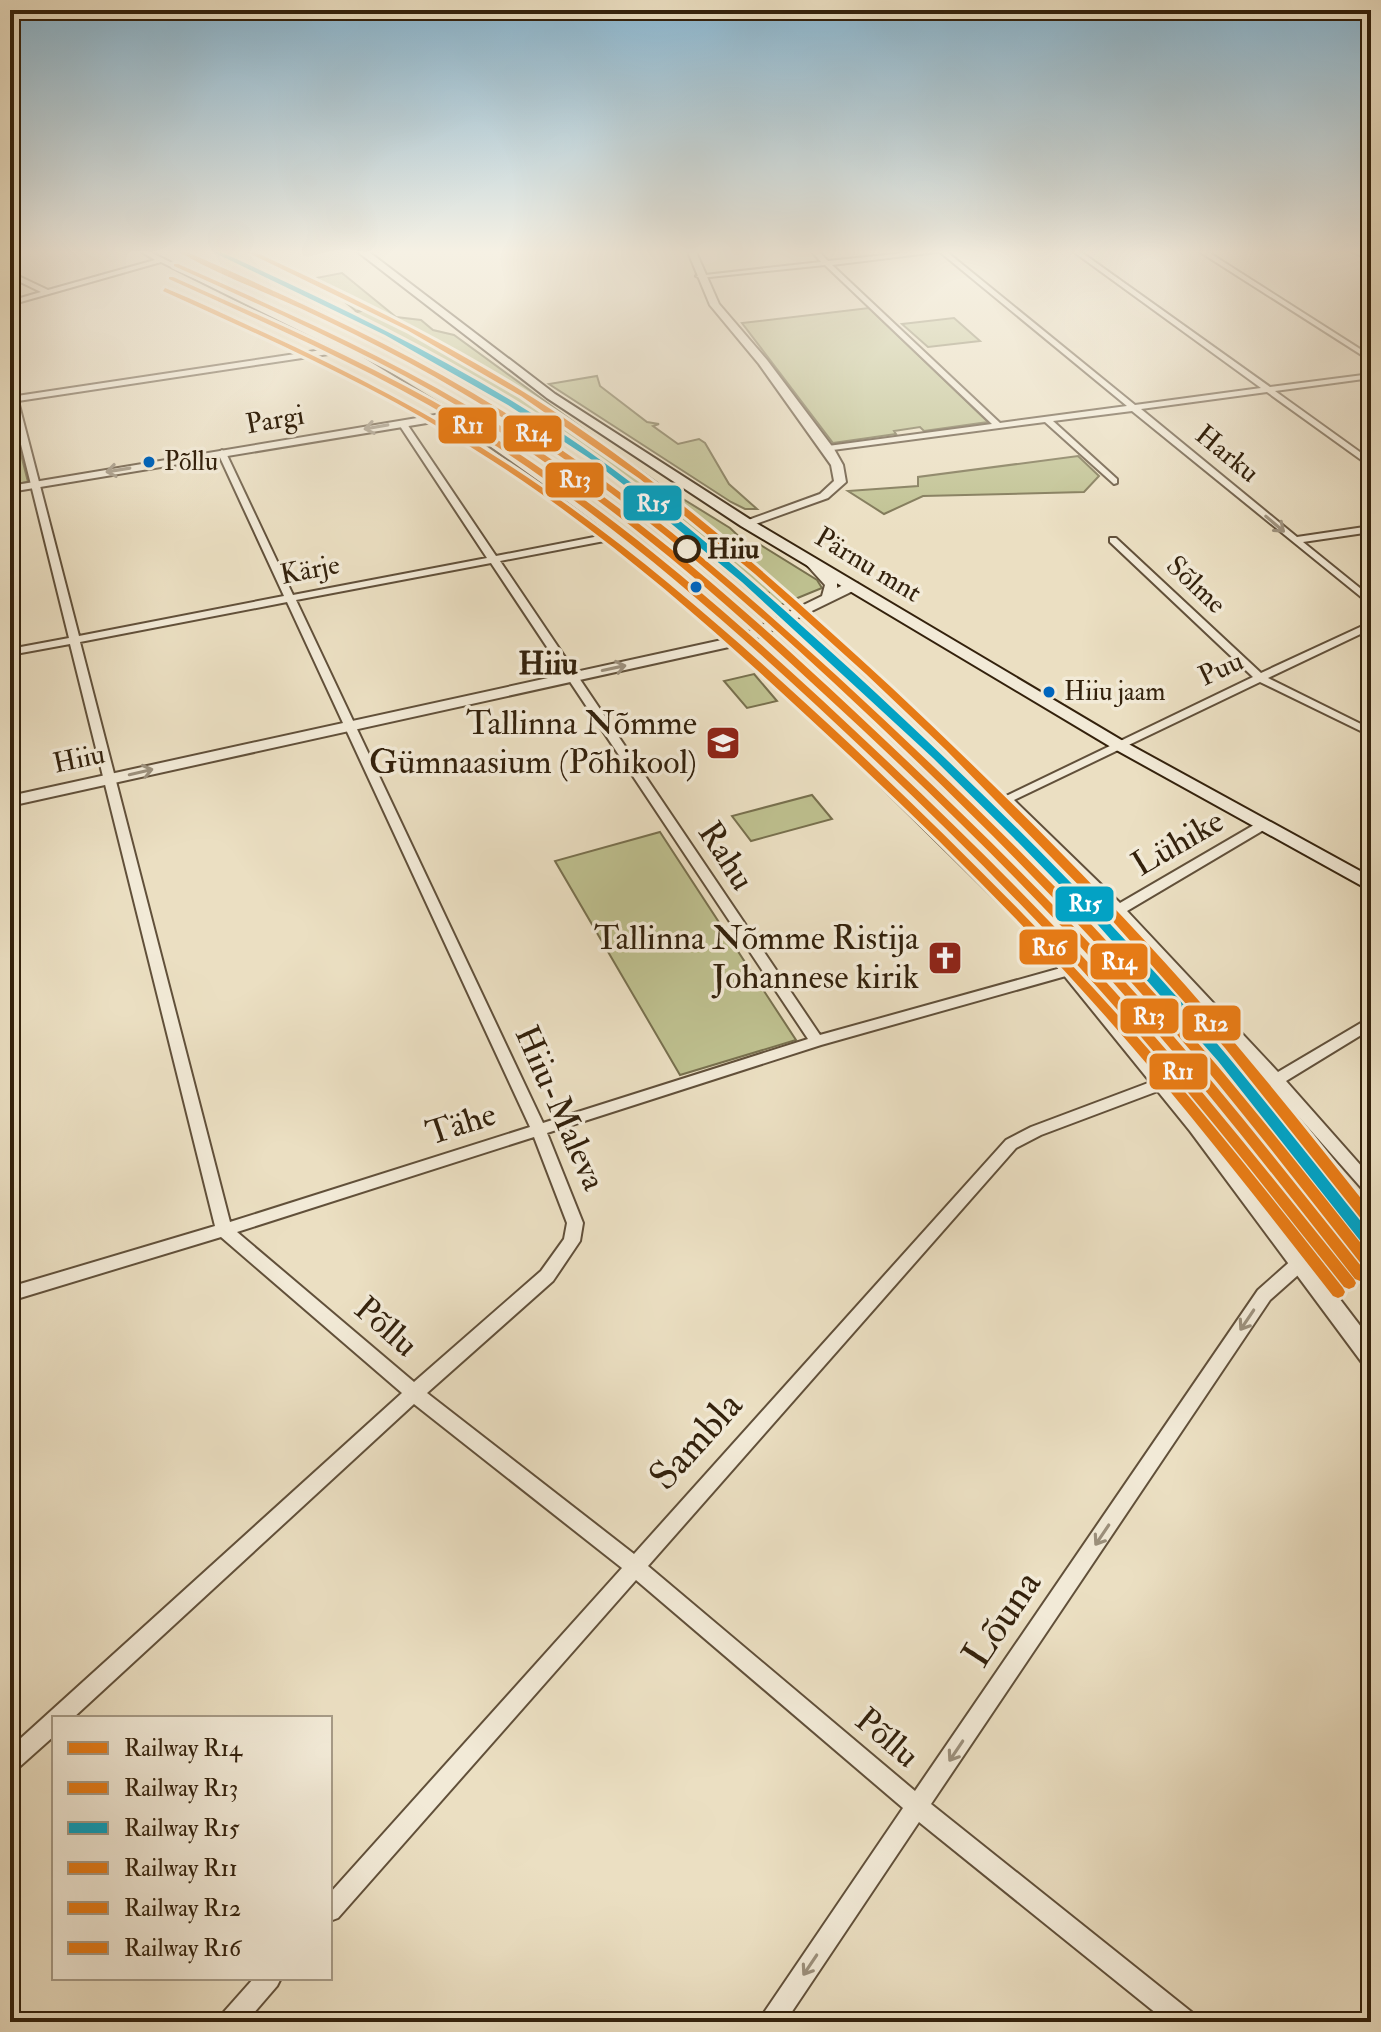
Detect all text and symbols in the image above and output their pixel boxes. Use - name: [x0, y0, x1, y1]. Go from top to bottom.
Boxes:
- street label: Pargi: [243, 398, 307, 442]
- line badge: R11: [437, 406, 498, 445]
- text: R11: [452, 412, 484, 440]
- line badge: R14: [502, 414, 563, 453]
- street label: Harku: [1188, 418, 1266, 490]
- text: R14: [515, 420, 553, 448]
- one-way arrow: [364, 421, 390, 436]
- place label: Põllu: [164, 446, 218, 478]
- marker: Põllu: [141, 454, 157, 470]
- line badge: R13: [544, 461, 605, 499]
- one-way arrow: [105, 464, 131, 479]
- text: R13: [559, 466, 591, 494]
- line badge: R15: [622, 484, 683, 522]
- text: R15: [636, 490, 670, 518]
- one-way arrow: [1264, 515, 1285, 533]
- street label: Pärnu mnt: [808, 520, 928, 610]
- place label: Hiiu: [707, 532, 760, 567]
- marker: Hiiu: [674, 536, 700, 562]
- street label: Kärje: [277, 547, 343, 593]
- street label: Sõlme: [1159, 549, 1234, 622]
- unlabelled marker: [688, 579, 704, 595]
- district label: Hiiu: [518, 644, 578, 684]
- street label: Puu: [1193, 644, 1249, 694]
- one-way arrow: [600, 660, 626, 675]
- place label: Hiiu jaam: [1064, 676, 1166, 708]
- marker: Hiiu jaam: [1041, 684, 1057, 700]
- place label: Tallinna Nõmme Gümnaasium (Põhikool): [369, 702, 697, 784]
- school or university icon: Tallinna Nõmme Gümnaasium (Põhikool): [704, 724, 742, 762]
- street label: Hiiu: [50, 736, 108, 782]
- one-way arrow: [128, 764, 153, 779]
- street label: Lühike: [1124, 800, 1232, 886]
- street label: Rahu: [688, 813, 764, 899]
- line badge: R15: [1054, 885, 1115, 923]
- text: R15: [1068, 890, 1102, 918]
- place label: Tallinna Nõmme Ristija Johannese kirik: [594, 917, 920, 999]
- line badge: R16: [1018, 928, 1079, 966]
- text: R16: [1032, 934, 1068, 962]
- church icon: Tallinna Nõmme Ristija Johannese kirik: [926, 939, 964, 977]
- line badge: R14: [1089, 942, 1149, 981]
- text: R14: [1101, 948, 1139, 976]
- line badge: R13: [1119, 997, 1180, 1035]
- text: R13: [1133, 1003, 1165, 1031]
- line badge: R12: [1181, 1004, 1242, 1042]
- text: R12: [1194, 1010, 1228, 1038]
- street label: Hiiu-Maleva: [505, 1019, 616, 1198]
- line badge: R11: [1148, 1052, 1209, 1091]
- text: R11: [1162, 1058, 1194, 1086]
- street label: Tähe: [421, 1093, 501, 1155]
- street label: Põllu: [345, 1288, 427, 1366]
- one-way arrow: [1239, 1308, 1256, 1330]
- street label: Sambla: [638, 1381, 754, 1501]
- one-way arrow: [1094, 1523, 1110, 1546]
- street label: Lõuna: [951, 1560, 1053, 1677]
- street label: Põllu: [846, 1699, 928, 1777]
- legend: [52, 1716, 332, 1980]
- text: Railway R14: [124, 1733, 243, 1764]
- one-way arrow: [948, 1739, 964, 1761]
- text: Railway R13: [124, 1773, 238, 1804]
- text: Railway R15: [124, 1813, 240, 1844]
- text: Railway R11: [124, 1853, 238, 1884]
- text: Railway R12: [124, 1893, 241, 1924]
- text: Railway R16: [124, 1933, 243, 1964]
- one-way arrow: [801, 1954, 818, 1976]

